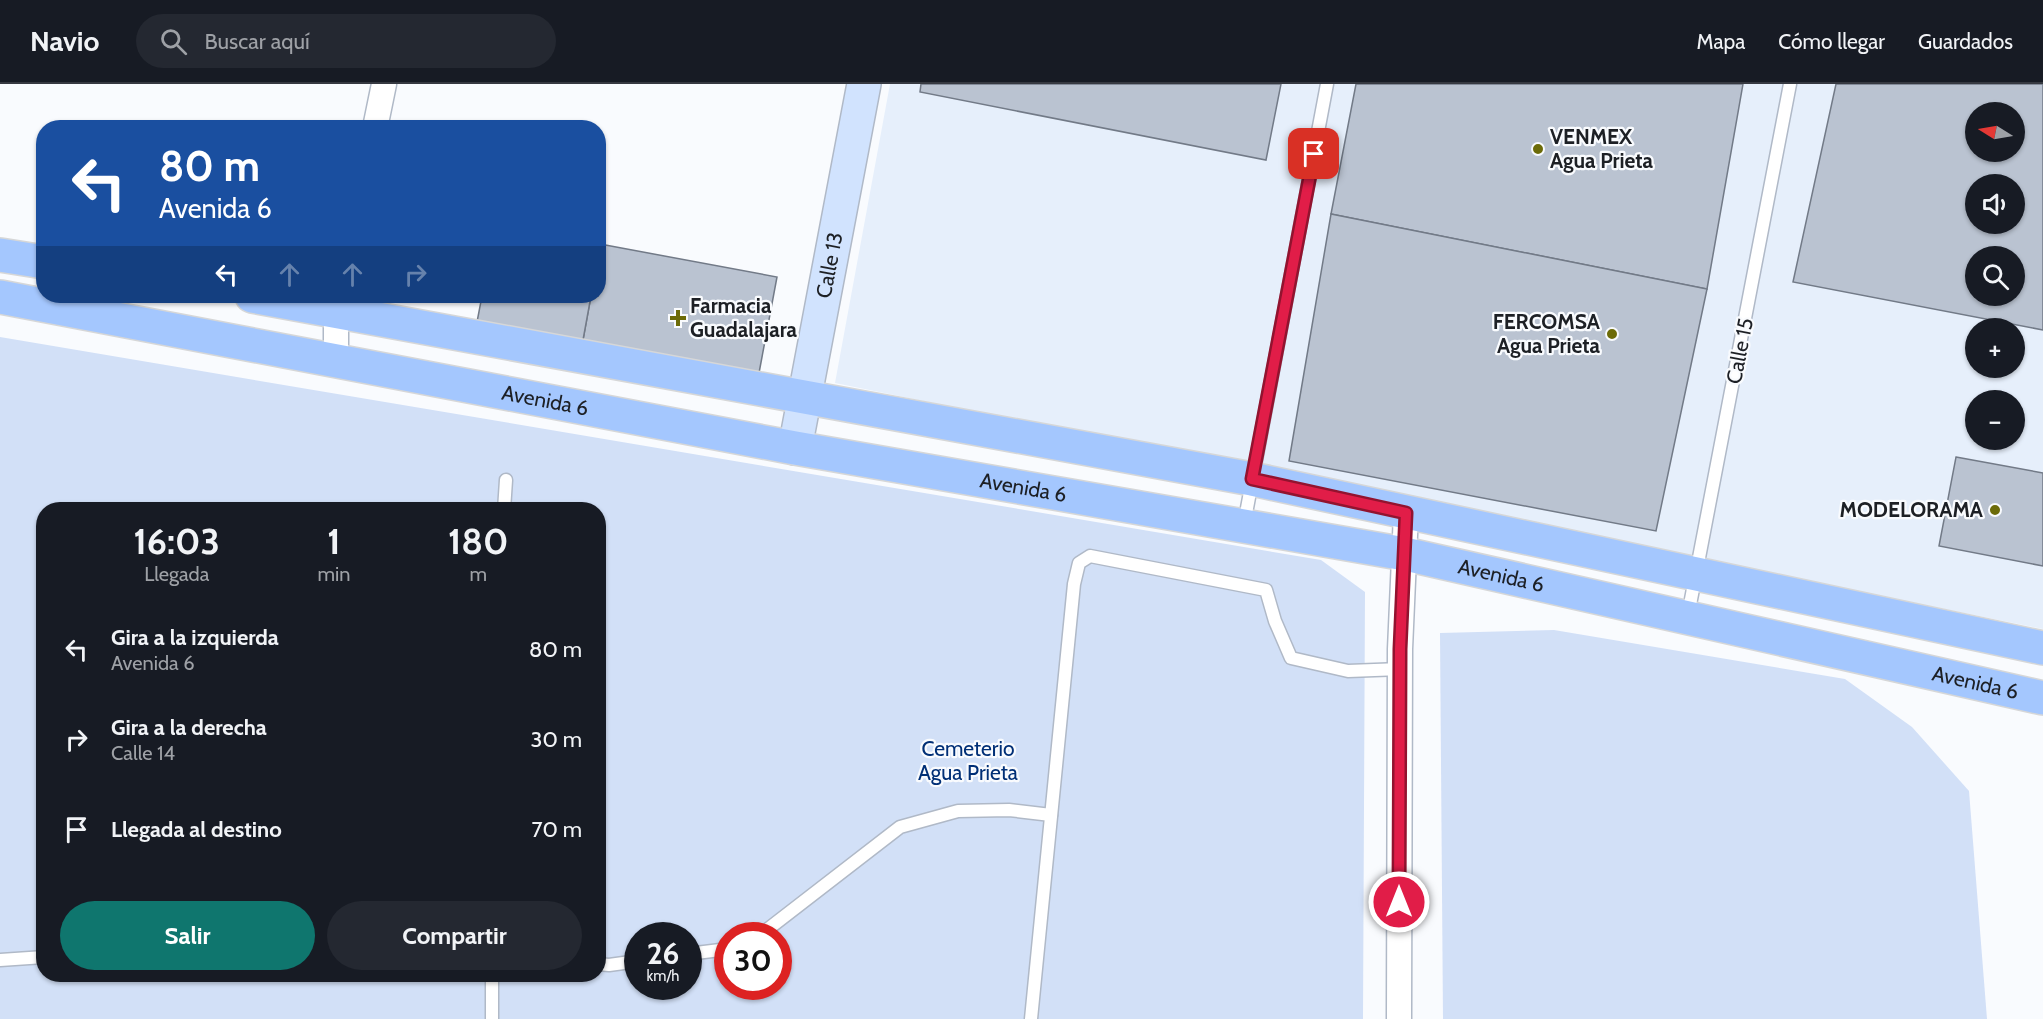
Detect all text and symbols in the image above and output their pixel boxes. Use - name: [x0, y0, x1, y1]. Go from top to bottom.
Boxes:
- search box: [136, 14, 556, 68]
- text: Navio: [30, 24, 100, 58]
- icon: search: [157, 25, 190, 58]
- text: Buscar aquí: [205, 28, 310, 55]
- text: Mapa: [1697, 29, 1745, 54]
- text: Cómo llegar: [1778, 29, 1885, 54]
- text: Guardados: [1918, 29, 2013, 54]
- north arrow: [1965, 102, 2025, 162]
- map controls: [1965, 102, 2025, 450]
- place label: VENMEX Agua Prieta: [1550, 124, 1654, 173]
- pin: [1288, 128, 1339, 179]
- icon: arrive: [1297, 137, 1330, 170]
- text: 80 m: [159, 140, 260, 192]
- marker: VENMEX Agua Prieta: [1531, 142, 1545, 156]
- icon: left: [60, 144, 138, 222]
- button: sound: [1965, 174, 2025, 234]
- text: Avenida 6: [159, 192, 272, 225]
- street label: Calle 13: [811, 230, 848, 300]
- button: search: [1965, 246, 2025, 306]
- icon: left: [210, 258, 243, 291]
- icon: ahead: [273, 258, 306, 291]
- icon: ahead: [336, 258, 369, 291]
- icon: right: [399, 258, 432, 291]
- place label: Farmacia Guadalajara: [690, 293, 798, 342]
- place label: FERCOMSA Agua Prieta: [1493, 309, 1601, 358]
- marker: Farmacia Guadalajara: [671, 311, 685, 325]
- street label: Calle 15: [1721, 316, 1758, 386]
- button: +: [1965, 318, 2025, 378]
- marker: FERCOMSA Agua Prieta: [1605, 327, 1619, 341]
- street label: Avenida 6: [500, 380, 591, 421]
- button: −: [1965, 390, 2025, 450]
- street label: Avenida 6: [978, 467, 1069, 507]
- place label: MODELORAMA: [1840, 497, 1984, 522]
- marker: MODELORAMA: [1988, 503, 2002, 517]
- text: 16:03: [134, 519, 220, 563]
- text: 1: [327, 519, 341, 563]
- text: 180: [448, 519, 508, 563]
- street label: Avenida 6: [1456, 553, 1547, 597]
- text: Llegada: [144, 562, 209, 586]
- text: min: [317, 562, 350, 586]
- text: m: [469, 562, 487, 586]
- text: Gira a la izquierda: [111, 624, 279, 651]
- icon: left: [60, 633, 93, 666]
- text: 80 m: [529, 636, 582, 663]
- text: Avenida 6: [111, 651, 195, 675]
- street label: Avenida 6: [1930, 660, 2021, 704]
- text: Gira a la derecha: [111, 714, 267, 741]
- icon: right: [60, 723, 93, 756]
- text: 30 m: [530, 726, 582, 753]
- park label: Cemeterio Agua Prieta: [918, 736, 1018, 785]
- text: Calle 14: [111, 741, 175, 765]
- icon: arrive: [60, 813, 93, 846]
- text: Llegada al destino: [111, 816, 282, 843]
- text: 70 m: [532, 816, 582, 843]
- position arrow: [1367, 870, 1431, 934]
- button: Salir: [60, 901, 315, 970]
- button: Compartir: [327, 901, 582, 970]
- speed limit sign: 30: [714, 922, 792, 1000]
- text: 26: [647, 935, 679, 972]
- text: km/h: [647, 967, 679, 985]

